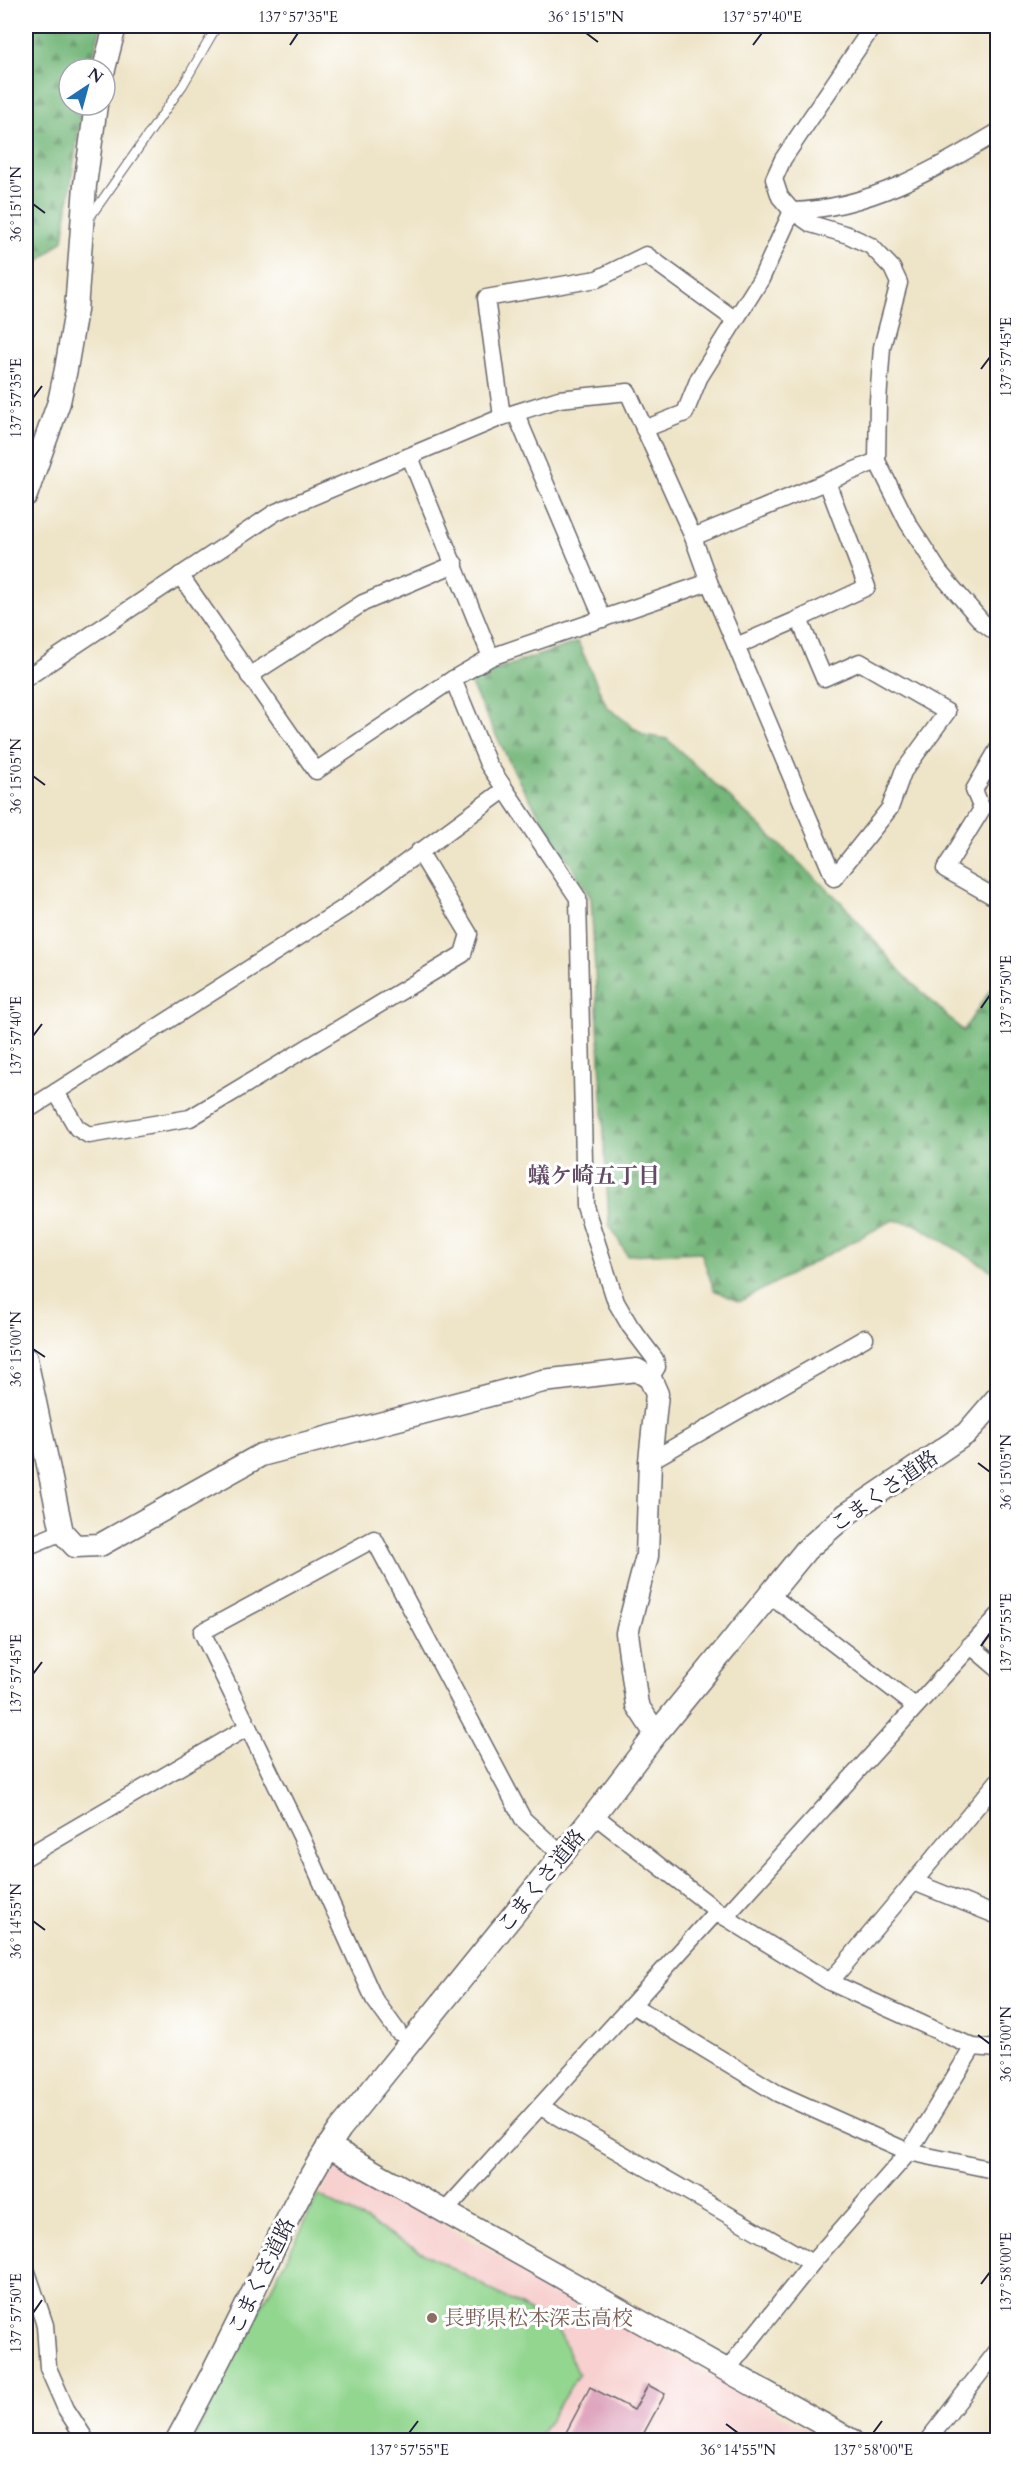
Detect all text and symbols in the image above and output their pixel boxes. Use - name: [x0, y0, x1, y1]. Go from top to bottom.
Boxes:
- text: 137°57'35"E: [258, 7, 338, 27]
- text: 36°15'15"N: [548, 7, 624, 27]
- text: 137°57'40"E: [722, 7, 802, 27]
- north arrow: [57, 57, 117, 117]
- text: N: [83, 63, 107, 89]
- text: 36°15'10"N: [6, 166, 26, 242]
- text: 137°57'45"E: [996, 317, 1016, 397]
- text: 137°57'35"E: [6, 358, 26, 438]
- text: 36°15'05"N: [6, 738, 26, 814]
- text: 137°57'50"E: [996, 955, 1016, 1035]
- text: 137°57'40"E: [6, 996, 26, 1076]
- district label: 蟻ケ崎五丁目: [528, 1161, 660, 1191]
- text: 36°15'00"N: [6, 1311, 26, 1387]
- text: 36°15'05"N: [996, 1434, 1016, 1510]
- street label: こまくさ道路: [824, 1443, 944, 1539]
- text: 137°57'55"E: [996, 1593, 1016, 1673]
- text: 137°57'45"E: [6, 1634, 26, 1714]
- street label: こまくさ道路: [490, 1823, 592, 1939]
- text: 36°14'55"N: [6, 1883, 26, 1959]
- text: 36°15'00"N: [996, 2006, 1016, 2082]
- street label: こまくさ道路: [221, 2213, 302, 2339]
- text: 137°58'00"E: [996, 2232, 1016, 2312]
- text: 137°57'50"E: [6, 2273, 26, 2353]
- place label: 長野県松本深志高校: [444, 2304, 633, 2333]
- marker: 長野県松本深志高校: [425, 2311, 439, 2325]
- text: 137°57'55"E: [369, 2440, 449, 2460]
- text: 36°14'55"N: [700, 2440, 776, 2460]
- text: 137°58'00"E: [833, 2440, 913, 2460]

